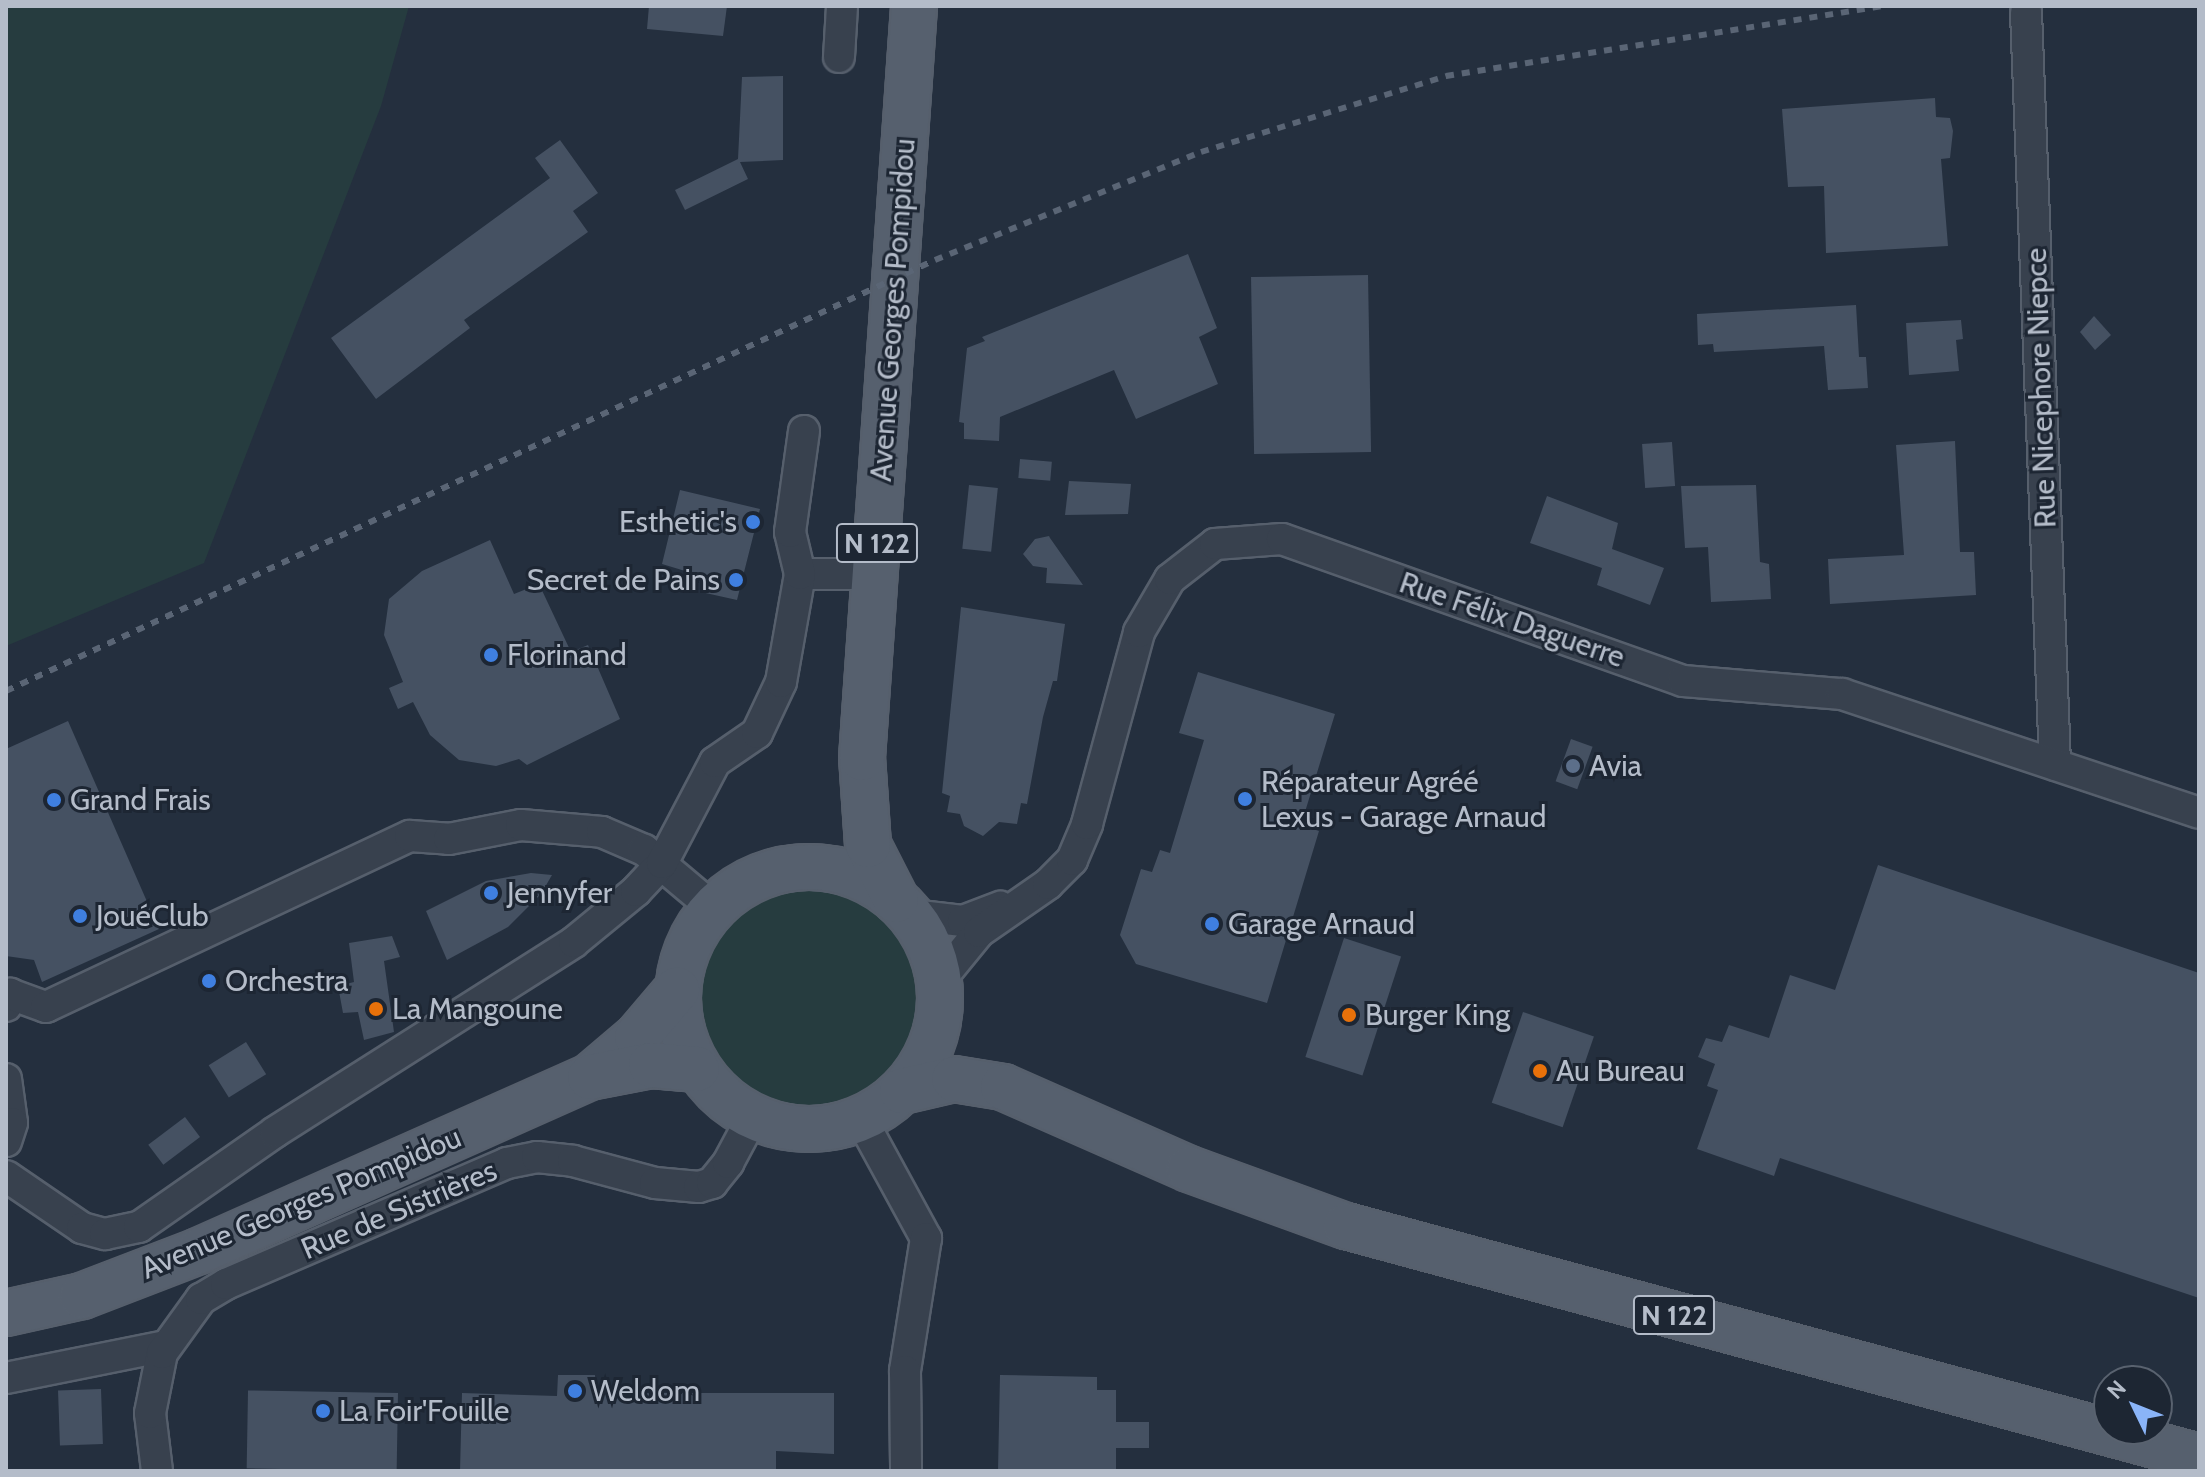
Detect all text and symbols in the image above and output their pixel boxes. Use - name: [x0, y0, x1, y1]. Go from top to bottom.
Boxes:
- street label: Avenue Georges Pompidou: [863, 137, 923, 483]
- street label: Rue Nicephore Niepce: [2018, 247, 2064, 529]
- place label: Esthetic's: [619, 504, 737, 540]
- marker: Esthetic's: [744, 513, 762, 531]
- road number: N 122: [835, 519, 919, 567]
- place label: Secret de Pains: [527, 562, 720, 598]
- street label: Rue Félix Daguerre: [1395, 565, 1629, 675]
- marker: Secret de Pains: [727, 571, 745, 589]
- place label: Florinand: [507, 637, 627, 673]
- marker: Florinand: [482, 646, 500, 664]
- place label: Avia: [1589, 748, 1642, 784]
- marker: Avia: [1564, 757, 1582, 775]
- place label: Réparateur Agréé Lexus - Garage Arnaud: [1261, 764, 1546, 834]
- place label: Grand Frais: [70, 782, 211, 818]
- marker: Réparateur Agréé Lexus - Garage Arnaud: [1236, 790, 1254, 808]
- marker: Grand Frais: [45, 791, 63, 809]
- place label: Jennyfer: [507, 875, 612, 911]
- marker: Jennyfer: [482, 884, 500, 902]
- place label: JouéClub: [96, 898, 209, 934]
- place label: Garage Arnaud: [1228, 906, 1415, 942]
- marker: JouéClub: [71, 907, 89, 925]
- marker: Garage Arnaud: [1203, 915, 1221, 933]
- place label: Orchestra: [225, 963, 348, 999]
- marker: Orchestra: [200, 972, 218, 990]
- place label: La Mangoune: [392, 991, 563, 1027]
- place label: Burger King: [1365, 997, 1510, 1033]
- marker: La Mangoune: [367, 1000, 385, 1018]
- marker: Burger King: [1340, 1006, 1358, 1024]
- place label: Au Bureau: [1556, 1053, 1685, 1089]
- marker: Au Bureau: [1531, 1062, 1549, 1080]
- street label: Avenue Georges Pompidou: [136, 1119, 466, 1287]
- street label: Rue de Sistrières: [296, 1153, 502, 1267]
- road number: N 122: [1632, 1291, 1716, 1339]
- north arrow: [2093, 1365, 2173, 1445]
- place label: Weldom: [591, 1373, 700, 1409]
- text: N: [2101, 1375, 2132, 1405]
- marker: Weldom: [566, 1382, 584, 1400]
- place label: La Foir'Fouille: [339, 1393, 509, 1429]
- marker: La Foir'Fouille: [314, 1402, 332, 1420]

